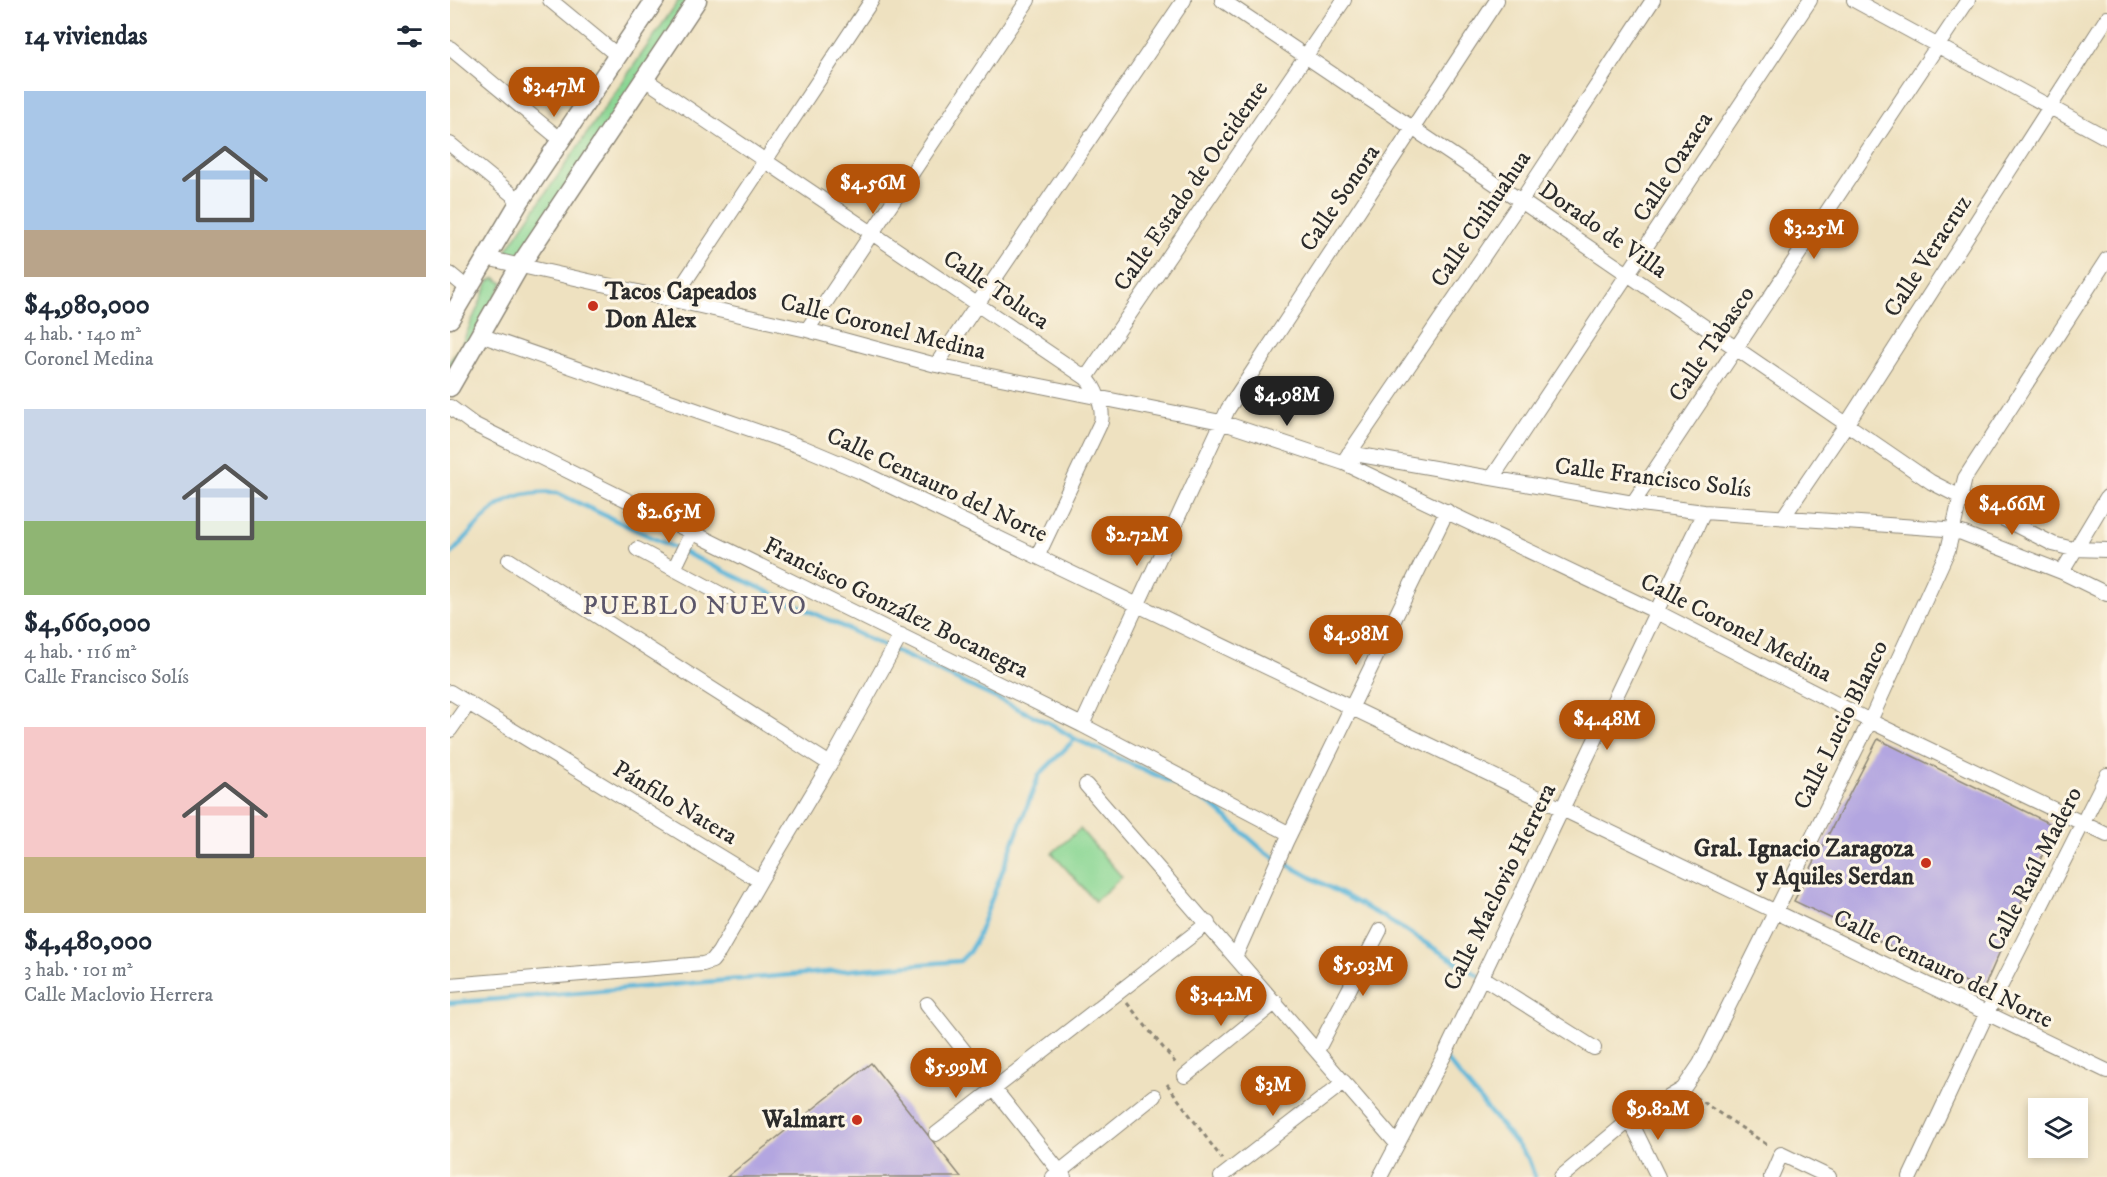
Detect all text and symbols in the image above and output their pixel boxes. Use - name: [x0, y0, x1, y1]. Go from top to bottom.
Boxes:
- text: 14 viviendas: [24, 20, 147, 53]
- icon: filters: [393, 20, 426, 53]
- pin: $3.47M: [505, 67, 603, 118]
- text: $3.47M: [523, 74, 586, 99]
- street label: Calle Estado de Occidente: [1107, 75, 1275, 297]
- street label: Calle Oaxaca: [1626, 106, 1720, 228]
- icon: home: [171, 130, 279, 238]
- street label: Calle Sonora: [1293, 138, 1387, 257]
- street label: Calle Chihuahua: [1424, 144, 1538, 293]
- pin: $4.56M: [824, 164, 922, 215]
- text: $4.56M: [840, 171, 906, 196]
- street label: Dorado de Villa: [1533, 175, 1674, 286]
- street label: Calle Veracruz: [1877, 189, 1979, 323]
- pin: $3.25M: [1765, 209, 1863, 260]
- text: $3.25M: [1783, 216, 1845, 241]
- street label: Calle Toluca: [937, 243, 1056, 337]
- place label: Tacos Capeados Don Alex: [604, 277, 756, 335]
- street label: Calle Tabasco: [1662, 280, 1762, 408]
- street label: Calle Coronel Medina: [777, 287, 990, 367]
- text: $4,980,000: [24, 289, 150, 322]
- marker: Tacos Capeados Don Alex: [586, 299, 600, 313]
- text: 4 hab. · 140 m²: [24, 322, 141, 347]
- text: Coronel Medina: [24, 347, 153, 372]
- pin: $4.98M: [1238, 376, 1336, 427]
- text: $4.98M: [1254, 383, 1320, 408]
- street label: Calle Centauro del Norte: [822, 421, 1052, 549]
- icon: home: [171, 448, 279, 556]
- street label: Calle Francisco Solís: [1553, 451, 1753, 505]
- pin: $4.66M: [1963, 485, 2061, 536]
- text: $4.66M: [1979, 492, 2045, 517]
- pin: $2.65M: [620, 493, 718, 544]
- text: $2.65M: [637, 500, 701, 525]
- pin: $2.72M: [1088, 516, 1186, 567]
- text: $2.72M: [1105, 523, 1169, 548]
- street label: Francisco González Bocanegra: [758, 531, 1034, 686]
- street label: Calle Coronel Medina: [1635, 567, 1837, 690]
- district label: PUEBLO NUEVO: [583, 590, 807, 623]
- text: $4,660,000: [24, 607, 151, 640]
- pin: $4.98M: [1307, 615, 1405, 666]
- text: $4.98M: [1323, 622, 1389, 647]
- street label: Calle Lucio Blanco: [1787, 635, 1895, 815]
- text: 4 hab. · 116 m²: [24, 640, 136, 665]
- text: Calle Francisco Solís: [24, 665, 189, 690]
- pin: $4.48M: [1558, 700, 1656, 751]
- text: $4.48M: [1573, 707, 1641, 732]
- street label: Pánfilo Natera: [607, 754, 744, 852]
- icon: home: [171, 766, 279, 874]
- street label: Calle Maclovio Herrera: [1437, 778, 1564, 996]
- street label: Calle Raúl Madero: [1981, 782, 2089, 956]
- place label: Gral. Ignacio Zaragoza y Aquiles Serdan: [1694, 834, 1915, 892]
- marker: Gral. Ignacio Zaragoza y Aquiles Serdan: [1919, 856, 1933, 870]
- street label: Calle Centauro del Norte: [1828, 903, 2058, 1035]
- text: $4,480,000: [24, 925, 152, 958]
- pin: $5.93M: [1314, 946, 1412, 997]
- text: $5.93M: [1333, 953, 1393, 978]
- text: 3 hab. · 101 m²: [24, 958, 133, 983]
- pin: $3.42M: [1172, 976, 1270, 1027]
- text: Calle Maclovio Herrera: [24, 983, 213, 1008]
- text: $3.42M: [1190, 983, 1252, 1008]
- pin: $5.99M: [907, 1048, 1005, 1099]
- text: $5.99M: [924, 1055, 988, 1080]
- pin: $3M: [1244, 1066, 1302, 1117]
- text: $3M: [1255, 1073, 1291, 1098]
- pin: $9.82M: [1609, 1090, 1707, 1141]
- text: $9.82M: [1626, 1097, 1690, 1122]
- map controls: [2028, 1098, 2088, 1158]
- button: layers: [2028, 1098, 2088, 1158]
- place label: Walmart: [761, 1105, 845, 1135]
- marker: Walmart: [850, 1113, 864, 1127]

